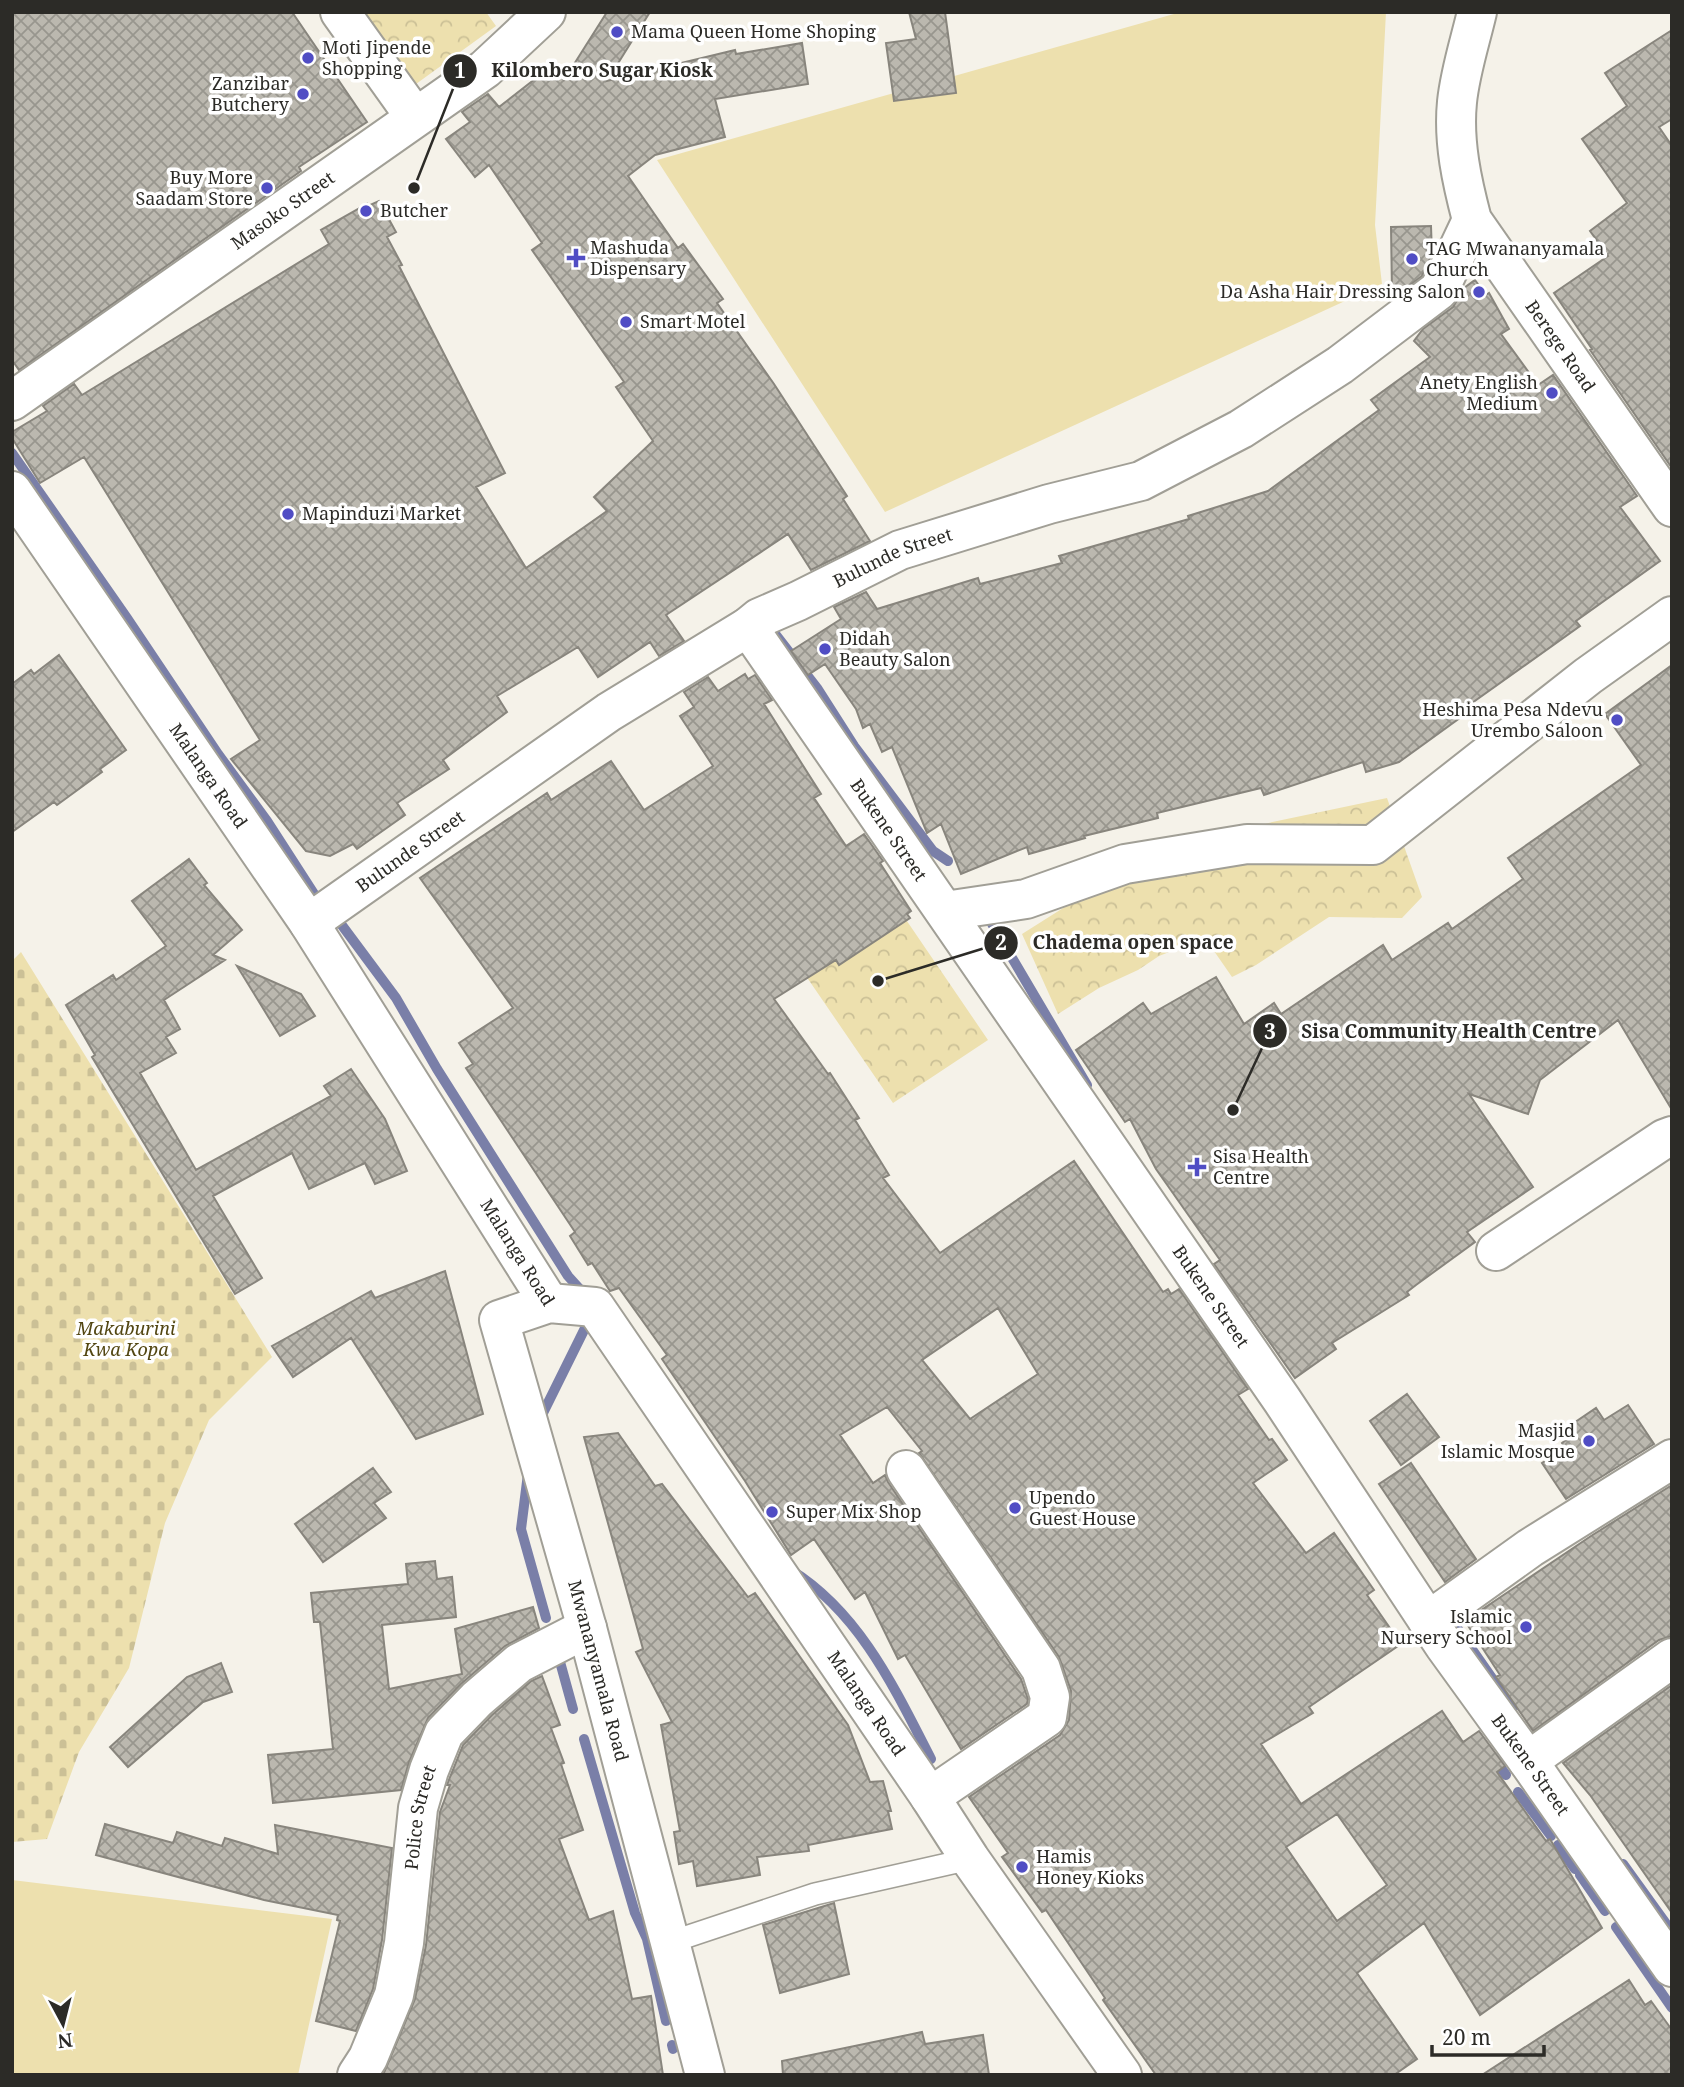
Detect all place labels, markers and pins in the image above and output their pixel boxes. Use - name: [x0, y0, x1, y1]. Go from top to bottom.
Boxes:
- place label: Mama Queen Home Shoping: [631, 19, 876, 43]
- marker: Mama Queen Home Shoping: [609, 24, 625, 40]
- place label: Moti Jipende Shopping: [322, 35, 431, 80]
- marker: Moti Jipende Shopping: [300, 50, 316, 66]
- callout: Kilombero Sugar Kiosk: [442, 51, 727, 91]
- place label: Zanzibar Butchery: [211, 71, 290, 116]
- marker: Zanzibar Butchery: [295, 86, 311, 102]
- place label: Buy More Saadam Store: [135, 165, 253, 210]
- marker: Buy More Saadam Store: [259, 180, 275, 196]
- place label: Butcher: [380, 198, 448, 222]
- marker: Butcher: [358, 203, 374, 219]
- place label: Mashuda Dispensary: [590, 235, 687, 280]
- place label: TAG Mwananyamala Church: [1426, 236, 1605, 281]
- marker: Mashuda Dispensary: [568, 250, 584, 266]
- marker: TAG Mwananyamala Church: [1404, 251, 1420, 267]
- place label: Da Asha Hair Dressing Salon: [1220, 279, 1465, 303]
- marker: Da Asha Hair Dressing Salon: [1471, 284, 1487, 300]
- place label: Smart Motel: [640, 309, 746, 333]
- marker: Smart Motel: [618, 314, 634, 330]
- place label: Anety English Medium: [1419, 370, 1538, 415]
- marker: Anety English Medium: [1544, 385, 1560, 401]
- place label: Mapinduzi Market: [302, 501, 461, 525]
- marker: Mapinduzi Market: [280, 506, 296, 522]
- place label: Didah Beauty Salon: [839, 626, 951, 671]
- marker: Didah Beauty Salon: [817, 641, 833, 657]
- place label: Heshima Pesa Ndevu Urembo Saloon: [1422, 697, 1604, 742]
- marker: Heshima Pesa Ndevu Urembo Saloon: [1609, 712, 1625, 728]
- callout: Chadema open space: [984, 923, 1248, 963]
- callout: Sisa Community Health Centre: [1252, 1011, 1610, 1051]
- place label: Sisa Health Centre: [1213, 1144, 1309, 1189]
- marker: Sisa Health Centre: [1187, 1157, 1207, 1177]
- place label: Masjid Islamic Mosque: [1441, 1418, 1575, 1463]
- marker: Masjid Islamic Mosque: [1581, 1433, 1597, 1449]
- place label: Upendo Guest House: [1029, 1485, 1136, 1530]
- place label: Super Mix Shop: [786, 1499, 921, 1523]
- marker: Upendo Guest House: [1007, 1500, 1023, 1516]
- marker: Super Mix Shop: [764, 1504, 780, 1520]
- place label: Islamic Nursery School: [1381, 1604, 1512, 1649]
- marker: Islamic Nursery School: [1518, 1619, 1534, 1635]
- place label: Hamis Honey Kioks: [1036, 1844, 1144, 1889]
- marker: Hamis Honey Kioks: [1014, 1859, 1030, 1875]

